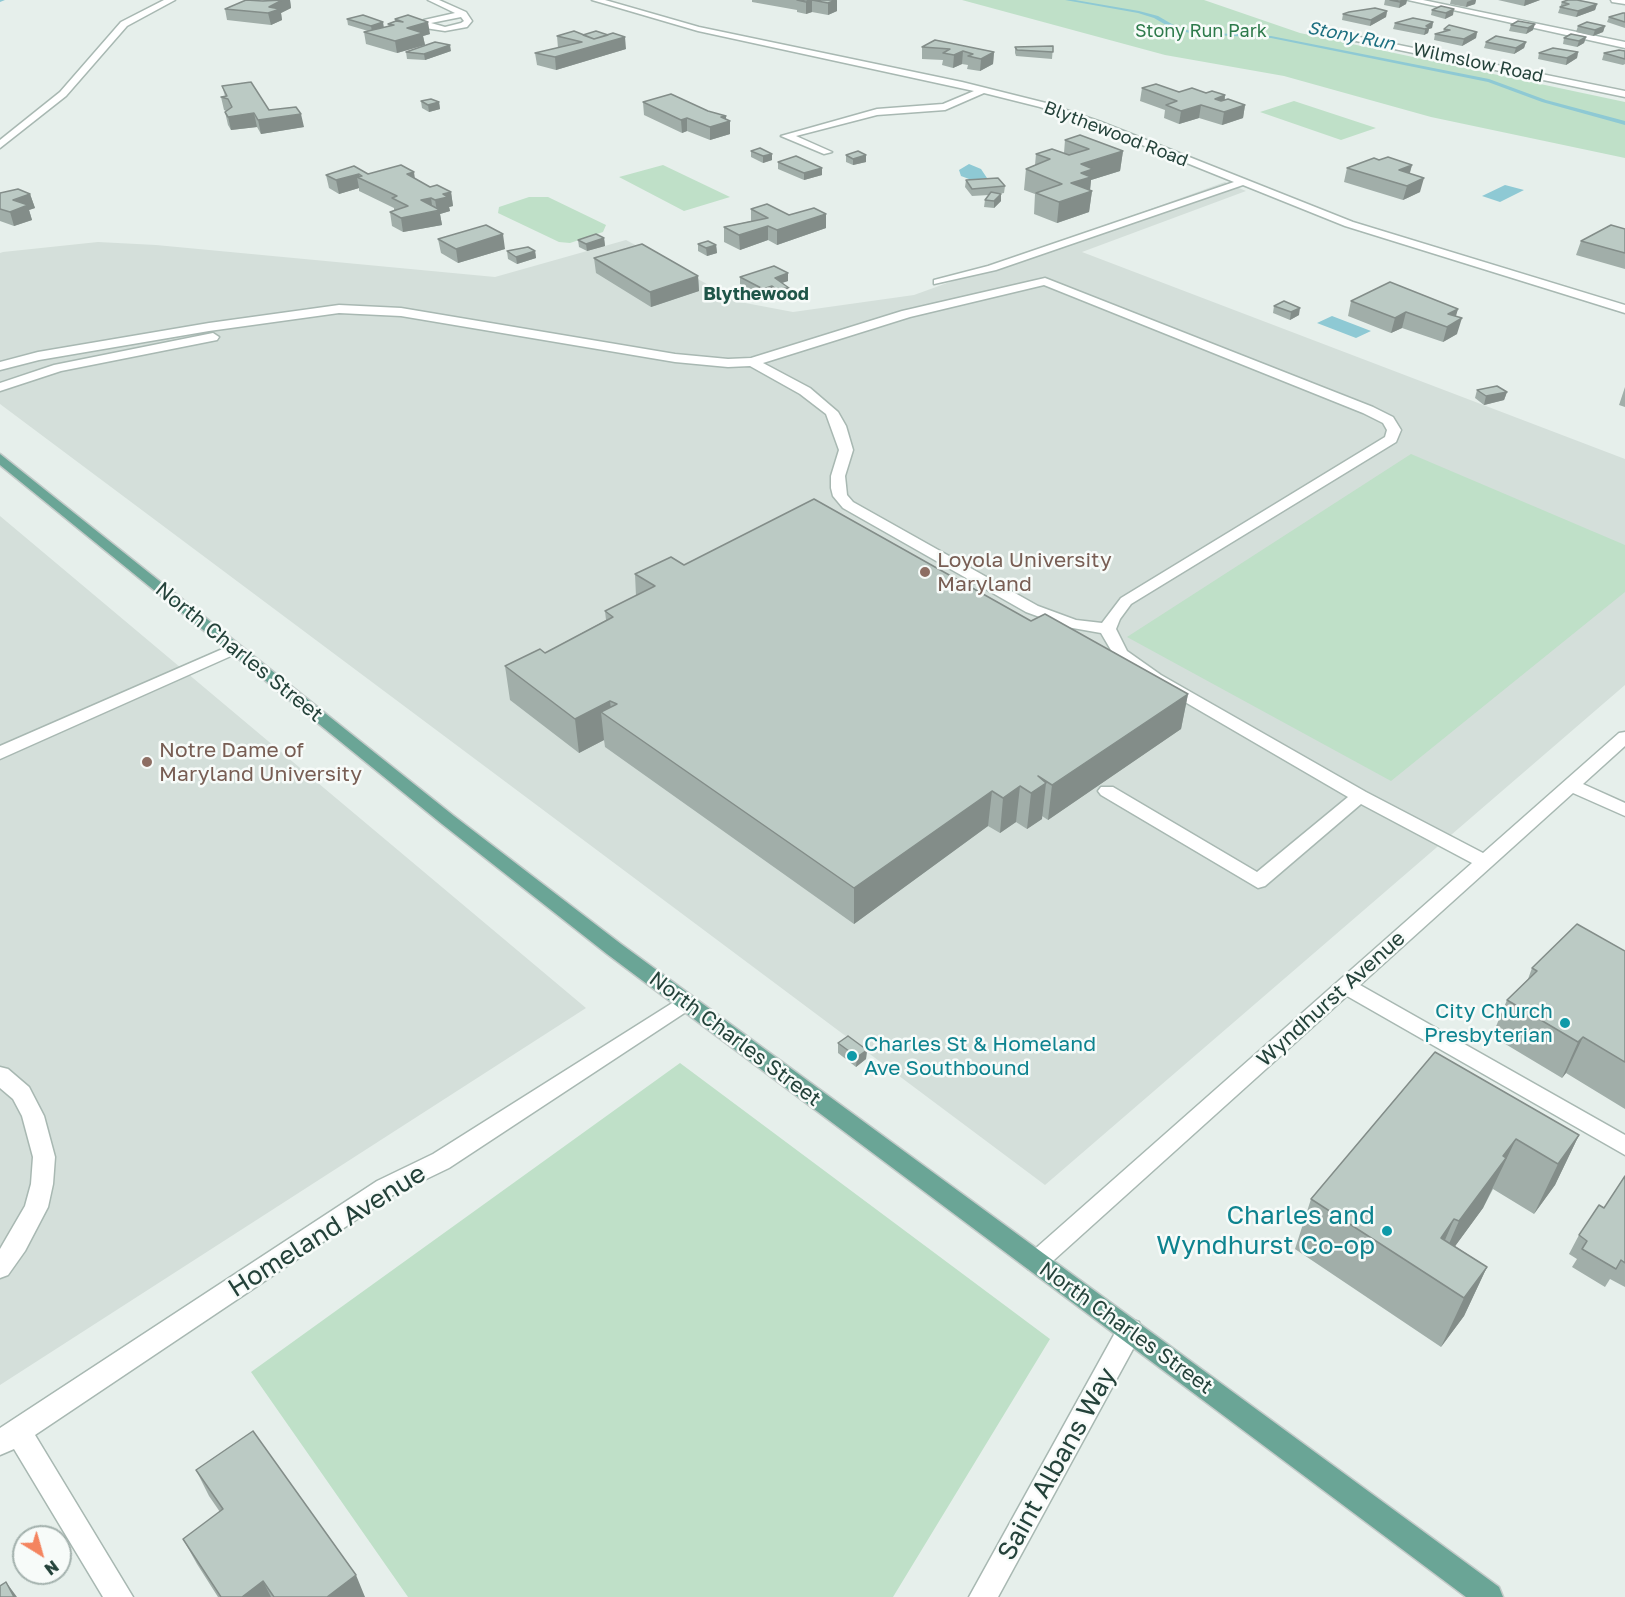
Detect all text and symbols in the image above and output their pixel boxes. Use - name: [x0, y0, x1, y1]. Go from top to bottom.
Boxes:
- water label: Stony Run: [1306, 17, 1396, 55]
- park label: Stony Run Park: [1135, 20, 1267, 42]
- street label: Wilmslow Road: [1411, 39, 1545, 87]
- street label: Blythewood Road: [1041, 97, 1191, 171]
- district label: Blythewood: [703, 283, 809, 305]
- place label: Loyola University Maryland: [937, 547, 1112, 597]
- marker: Loyola University Maryland: [918, 565, 932, 579]
- street label: North Charles Street: [150, 577, 328, 727]
- place label: Notre Dame of Maryland University: [159, 737, 362, 787]
- marker: Notre Dame of Maryland University: [140, 755, 154, 769]
- street label: Wyndhurst Avenue: [1252, 926, 1410, 1072]
- street label: North Charles Street: [644, 966, 826, 1112]
- place label: City Church Presbyterian: [1424, 998, 1553, 1048]
- marker: City Church Presbyterian: [1558, 1016, 1572, 1030]
- place label: Charles St & Homeland Ave Southbound: [864, 1031, 1096, 1081]
- marker: Charles St & Homeland Ave Southbound: [845, 1049, 859, 1063]
- street label: Homeland Avenue: [223, 1158, 431, 1304]
- place label: Charles and Wyndhurst Co-op: [1156, 1200, 1375, 1262]
- marker: Charles and Wyndhurst Co-op: [1380, 1224, 1394, 1238]
- street label: North Charles Street: [1034, 1257, 1218, 1399]
- street label: Saint Albans Way: [991, 1362, 1123, 1566]
- north arrow: [12, 1525, 72, 1585]
- text: N: [41, 1556, 63, 1579]

